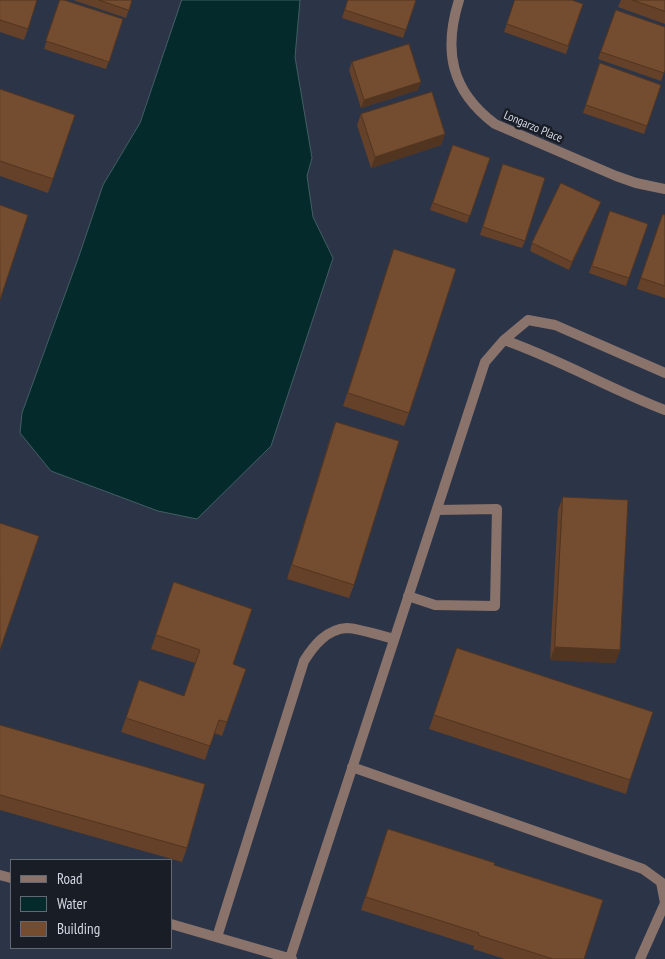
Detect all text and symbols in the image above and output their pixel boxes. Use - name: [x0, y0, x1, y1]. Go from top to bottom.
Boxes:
- street label: Longarzo Place: [502, 108, 564, 146]
- legend: [10, 859, 172, 949]
- text: Road: [57, 869, 83, 888]
- text: Water: [57, 894, 87, 913]
- text: Building: [57, 919, 100, 938]

